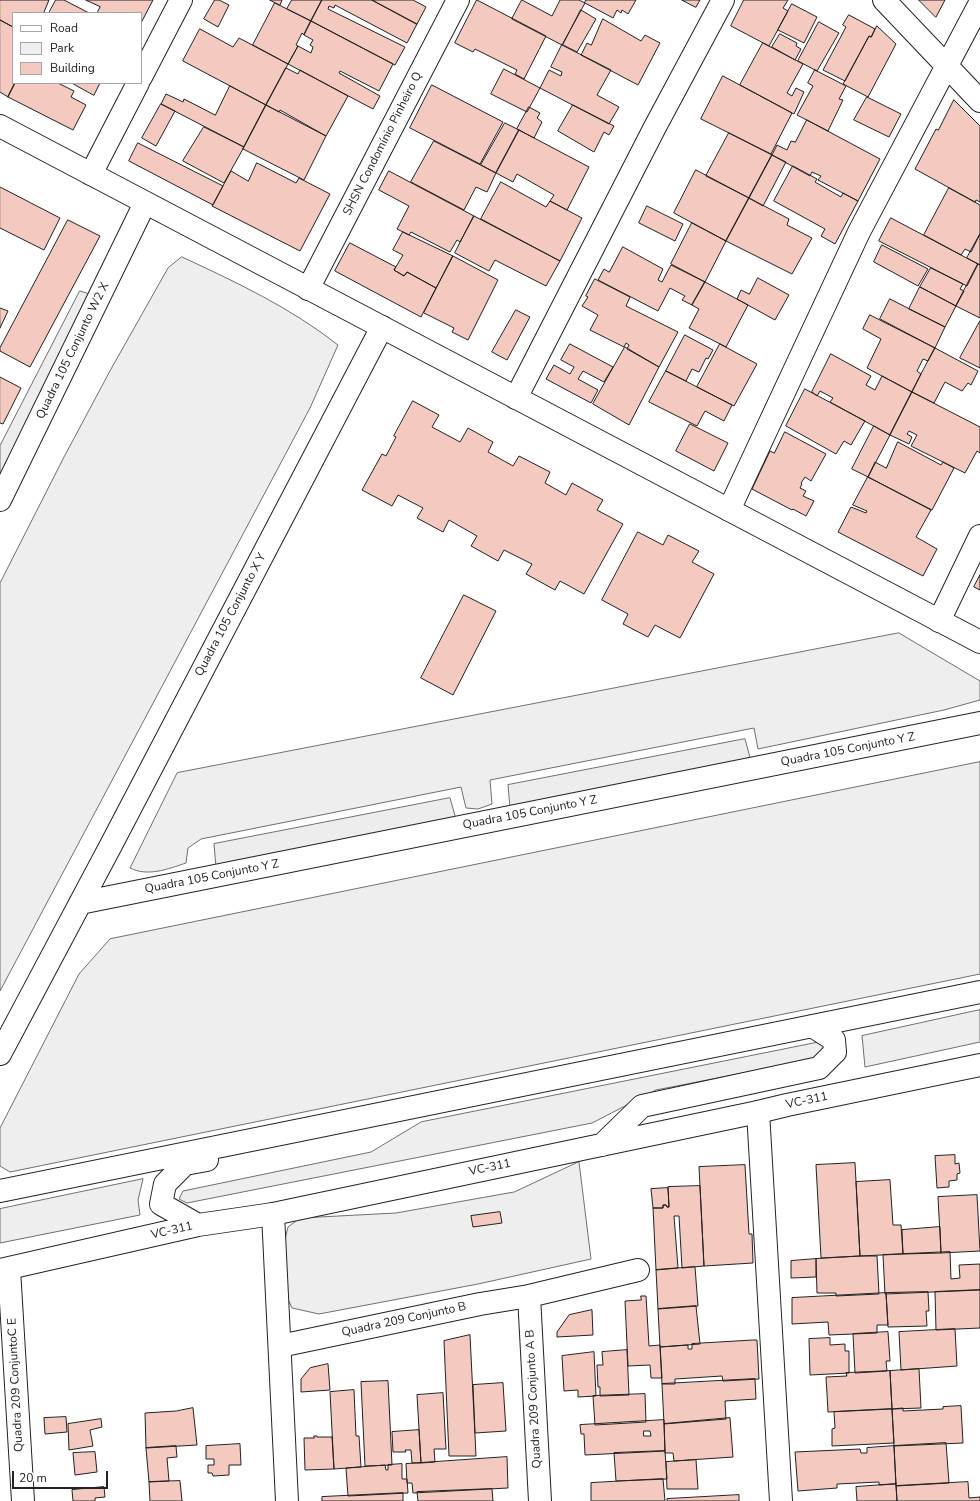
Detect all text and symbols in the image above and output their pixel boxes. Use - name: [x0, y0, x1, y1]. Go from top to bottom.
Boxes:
- legend: [12, 12, 142, 84]
- text: Road: [50, 20, 78, 36]
- text: Park: [50, 40, 74, 56]
- text: Building: [50, 60, 95, 76]
- street label: SHSN Condomínio Pinheiro Q: [340, 70, 426, 218]
- street label: Quadra 105 Conjunto W2 X: [34, 280, 112, 422]
- street label: Quadra 105 Conjunto X Y: [192, 551, 270, 679]
- street label: Quadra 105 Conjunto Y Z: [780, 730, 916, 770]
- street label: Quadra 105 Conjunto Y Z: [462, 793, 598, 833]
- street label: Quadra 105 Conjunto Y Z: [144, 857, 280, 897]
- street label: VC-311: [785, 1090, 829, 1112]
- street label: VC-311: [468, 1157, 512, 1179]
- street label: VC-311: [150, 1219, 194, 1243]
- street label: Quadra 209 Conjunto B: [340, 1300, 468, 1340]
- street label: Quadra 209 ConjuntoC E: [5, 1318, 27, 1452]
- street label: Quadra 209 Conjunto A B: [523, 1329, 545, 1469]
- scale bar: [14, 1463, 110, 1489]
- text: 20 m: [19, 1470, 47, 1486]

